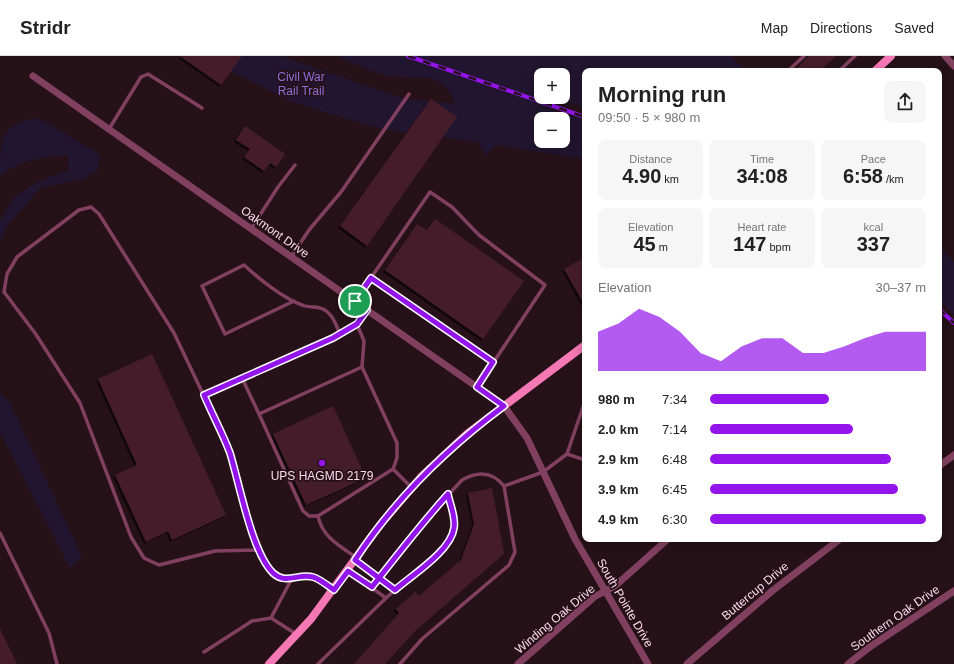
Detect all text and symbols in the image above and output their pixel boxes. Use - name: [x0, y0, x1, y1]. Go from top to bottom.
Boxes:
- text: Stridr: [20, 17, 71, 38]
- text: Map: [761, 20, 788, 36]
- text: Directions: [810, 20, 872, 36]
- text: Saved: [894, 20, 934, 36]
- map controls: [534, 68, 570, 148]
- button: +: [534, 68, 570, 104]
- park label: Civil War Rail Trail: [277, 70, 325, 98]
- button: share: [884, 81, 926, 123]
- text: Morning run: [598, 82, 726, 107]
- text: 09:50 · 5 × 980 m: [598, 110, 700, 125]
- button: −: [534, 112, 570, 148]
- text: Distance: [629, 153, 672, 165]
- text: Time: [750, 153, 774, 165]
- text: Pace: [861, 153, 886, 165]
- text: 4.90: [622, 165, 661, 187]
- text: 34:08: [736, 165, 788, 187]
- text: 6:58: [843, 165, 883, 187]
- text: km: [661, 173, 679, 185]
- text: /km: [883, 173, 904, 185]
- street label: Oakmont Drive: [238, 203, 312, 261]
- text: Elevation: [628, 221, 673, 233]
- text: Heart rate: [738, 221, 786, 233]
- text: kcal: [864, 221, 883, 233]
- text: 45: [633, 233, 656, 255]
- text: 147: [733, 233, 766, 255]
- text: 337: [857, 233, 890, 255]
- text: m: [656, 241, 668, 253]
- text: bpm: [766, 241, 791, 253]
- text: Elevation: [598, 280, 651, 295]
- text: 30–37 m: [875, 280, 926, 295]
- pin: [338, 284, 372, 318]
- icon: arrive: [344, 290, 366, 312]
- text: 980 m: [598, 392, 635, 407]
- text: 7:34: [662, 392, 687, 407]
- text: 2.0 km: [598, 422, 638, 437]
- text: 7:14: [662, 422, 687, 437]
- text: 2.9 km: [598, 452, 638, 467]
- text: 6:48: [662, 452, 687, 467]
- marker: UPS HAGMD 2179: [317, 458, 327, 468]
- place label: UPS HAGMD 2179: [271, 469, 374, 483]
- text: 3.9 km: [598, 482, 638, 497]
- text: 6:45: [662, 482, 687, 497]
- text: 4.9 km: [598, 512, 638, 527]
- text: 6:30: [662, 512, 687, 527]
- street label: South Pointe Drive: [594, 556, 656, 650]
- street label: Buttercup Drive: [719, 559, 791, 623]
- street label: Winding Oak Drive: [512, 581, 598, 657]
- street label: Southern Oak Drive: [848, 582, 942, 654]

